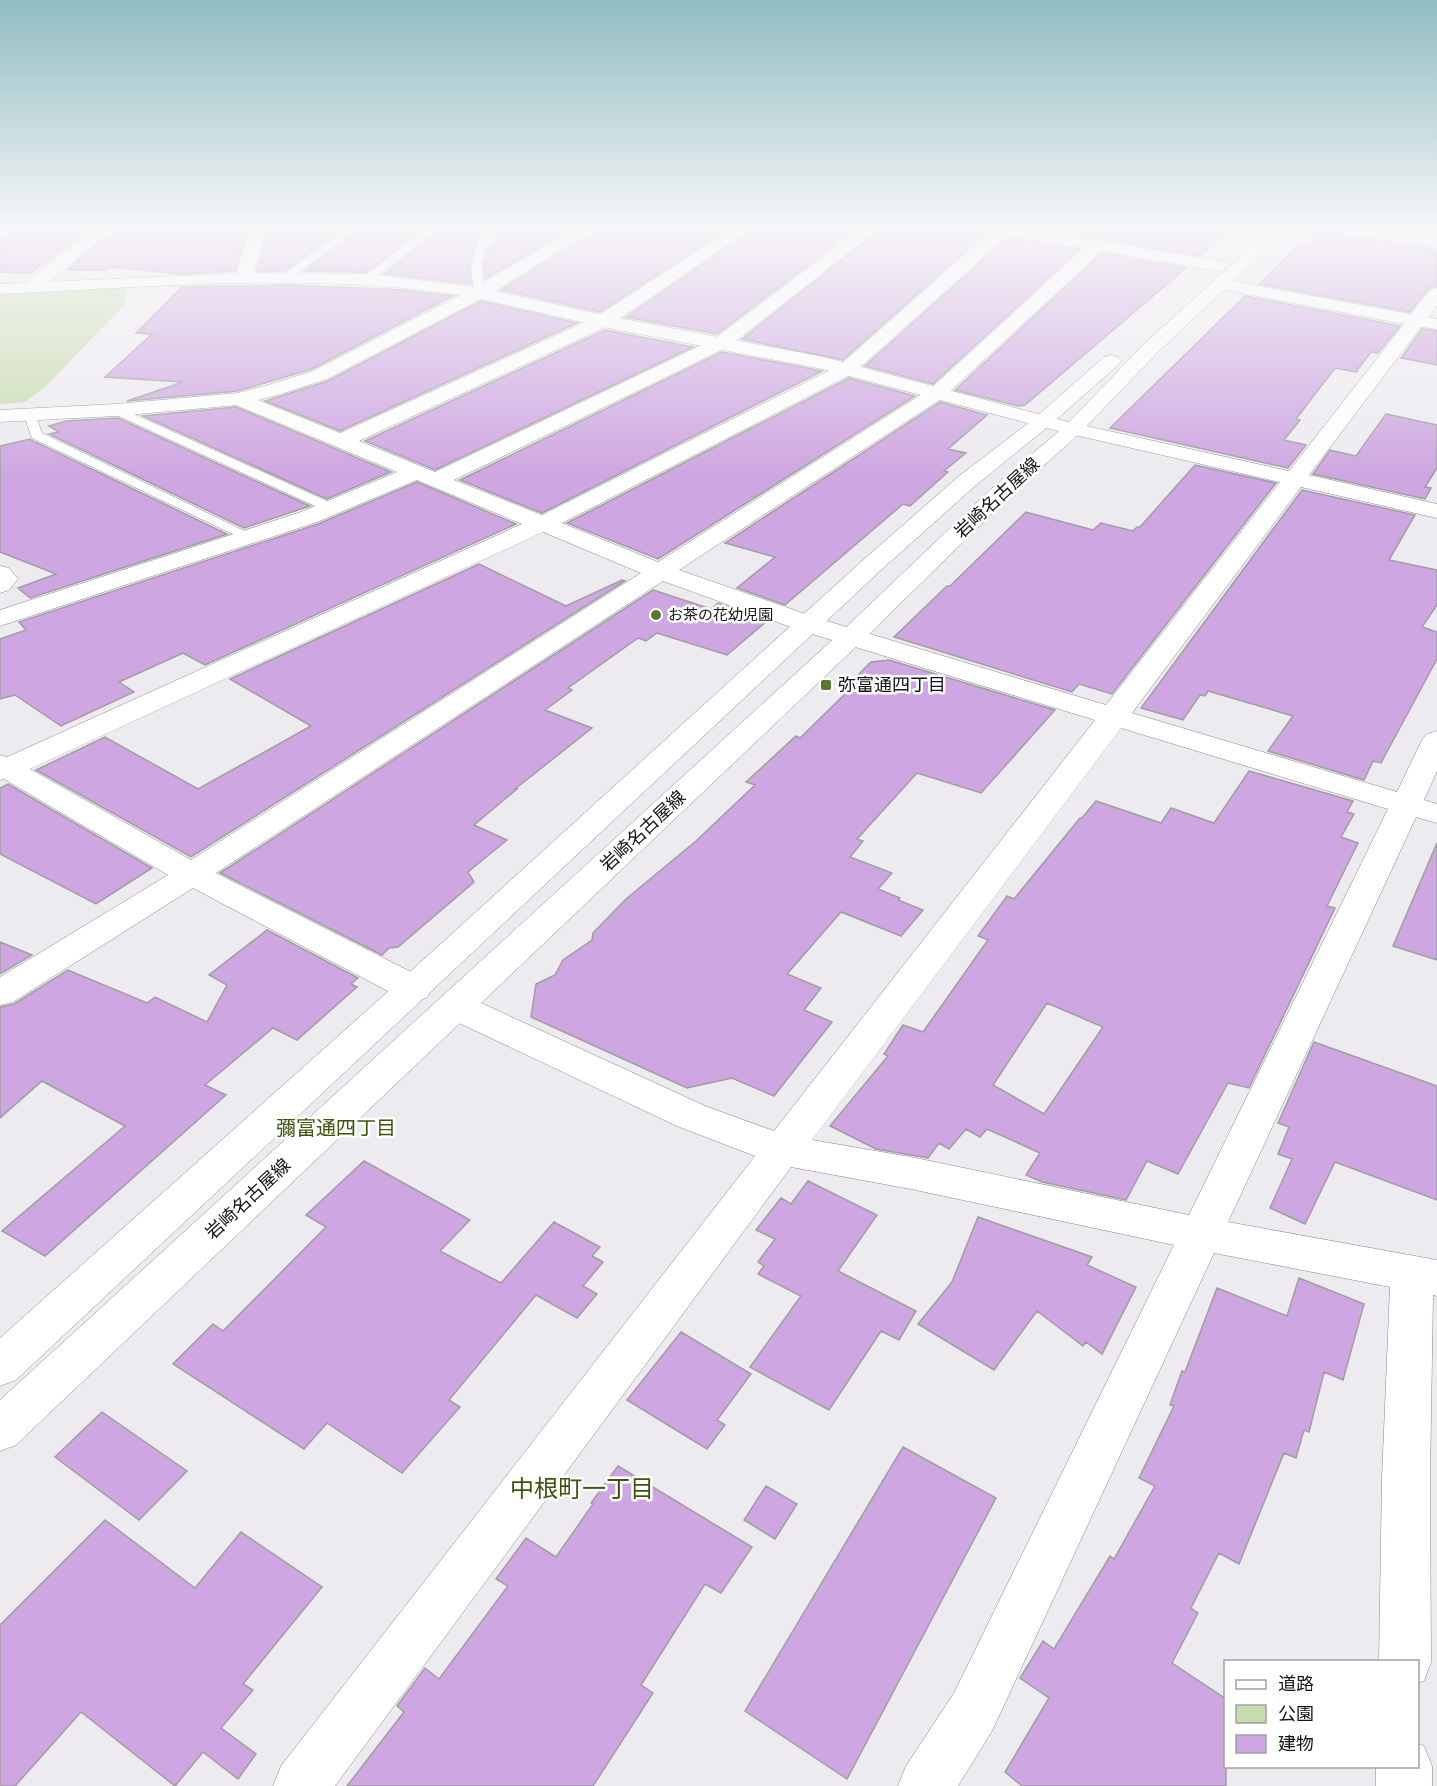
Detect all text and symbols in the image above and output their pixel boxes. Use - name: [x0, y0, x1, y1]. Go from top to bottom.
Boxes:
- street label: 岩崎名古屋線: [949, 452, 1044, 543]
- place label: お茶の花幼児園: [668, 604, 773, 624]
- marker: お茶の花幼児園: [649, 608, 663, 622]
- place label: 弥富通四丁目: [838, 672, 946, 696]
- marker: 弥富通四丁目: [819, 678, 833, 692]
- street label: 岩崎名古屋線: [595, 785, 690, 876]
- district label: 彌富通四丁目: [276, 1114, 396, 1141]
- street label: 岩崎名古屋線: [200, 1153, 295, 1244]
- district label: 中根町一丁目: [510, 1471, 654, 1504]
- legend: [1224, 1660, 1419, 1768]
- text: 道路: [1278, 1671, 1314, 1695]
- text: 公園: [1278, 1701, 1314, 1725]
- text: 建物: [1278, 1731, 1314, 1755]

